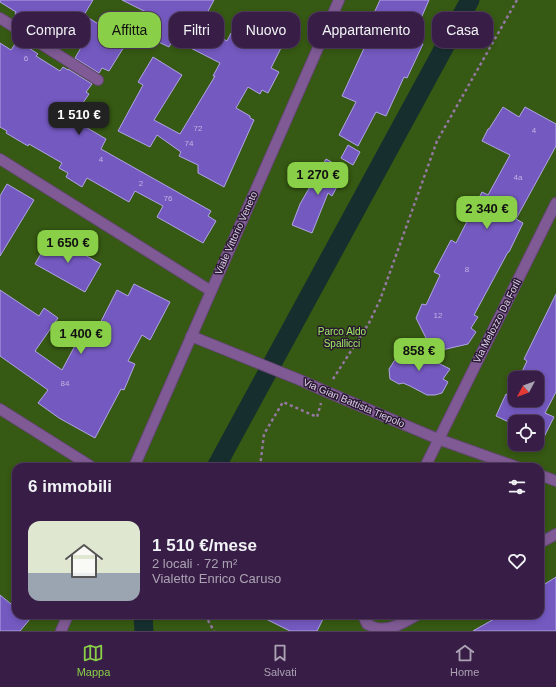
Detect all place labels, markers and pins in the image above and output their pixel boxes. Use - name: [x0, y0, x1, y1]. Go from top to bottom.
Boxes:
- pin: 1 510 €: [42, 102, 116, 136]
- pin: 1 270 €: [281, 162, 355, 196]
- pin: 2 340 €: [450, 196, 524, 230]
- pin: 1 650 €: [31, 230, 105, 264]
- pin: 1 400 €: [44, 321, 118, 355]
- pin: 858 €: [391, 338, 447, 372]

